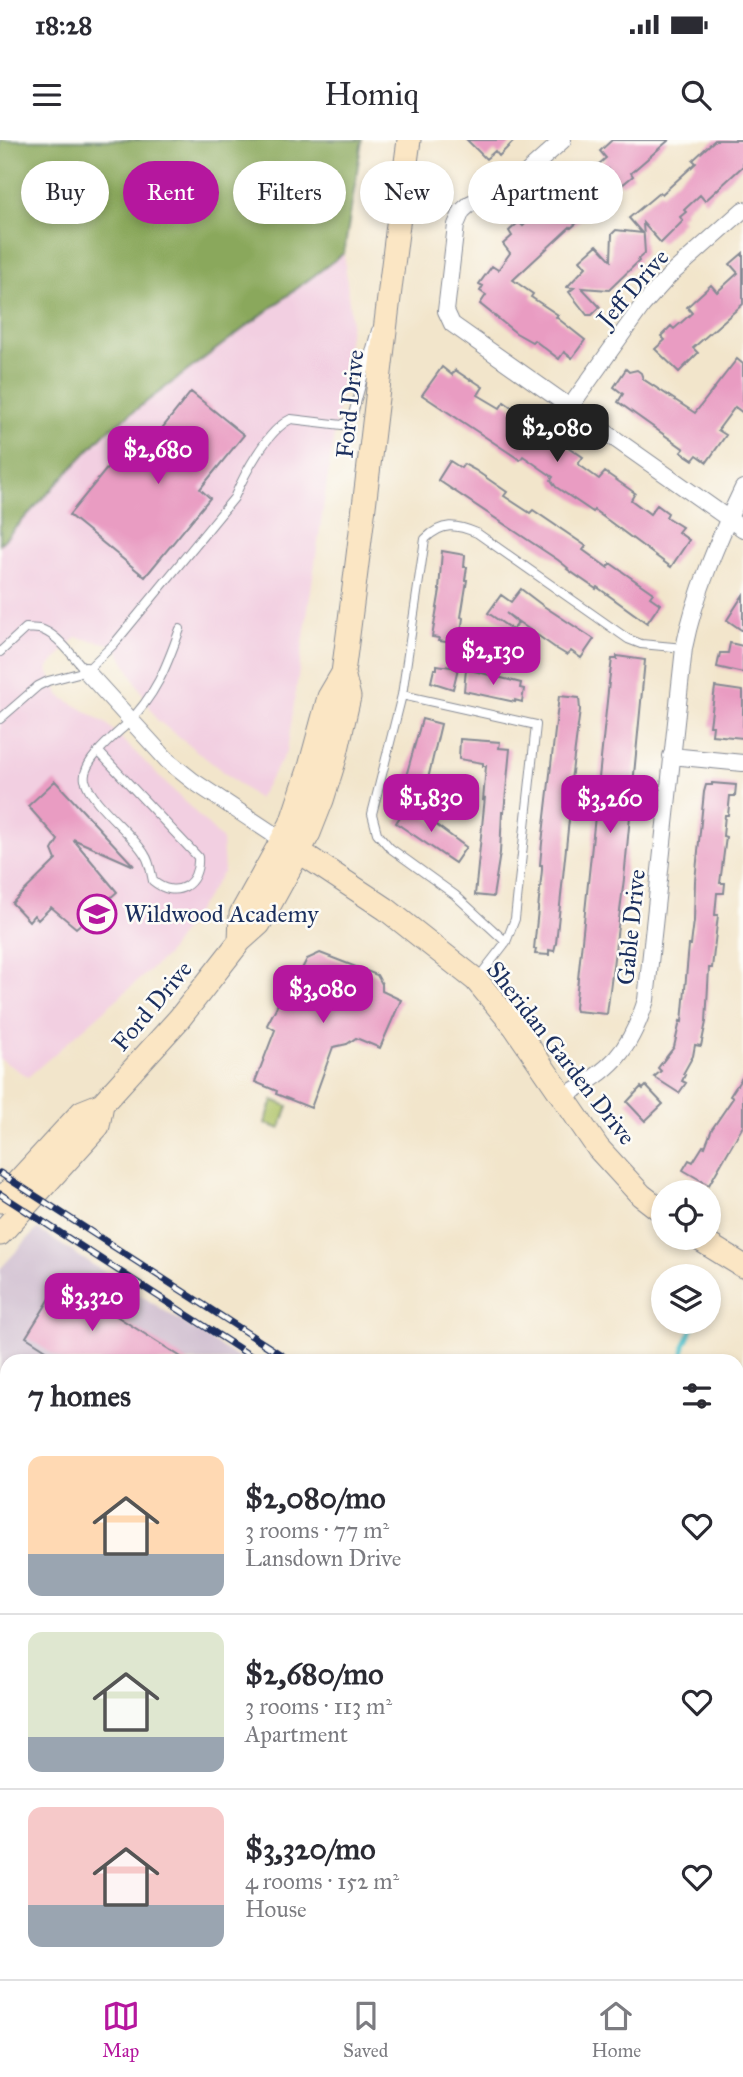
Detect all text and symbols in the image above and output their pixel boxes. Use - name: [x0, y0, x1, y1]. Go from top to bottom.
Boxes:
- text: 18:28: [35, 9, 92, 41]
- text: Homiq: [324, 75, 419, 114]
- icon: menu: [28, 76, 66, 114]
- icon: search: [677, 76, 715, 114]
- chip: Buy: [21, 161, 109, 224]
- chip: Rent: [123, 161, 219, 224]
- chip: Filters: [233, 161, 346, 224]
- chip: New: [360, 161, 454, 224]
- chip: Apartment: [468, 161, 623, 224]
- street label: Jeff Drive: [589, 243, 675, 336]
- street label: Ford Drive: [329, 348, 371, 460]
- pin: $2,080: [500, 404, 614, 464]
- text: $2,080: [522, 413, 592, 441]
- pin: $2,680: [101, 426, 215, 486]
- text: $2,680: [124, 435, 192, 463]
- pin: $2,130: [436, 628, 550, 687]
- text: $2,130: [461, 636, 525, 664]
- pin: $1,830: [374, 774, 488, 834]
- pin: $3,260: [553, 776, 667, 835]
- text: $1,830: [399, 783, 463, 811]
- text: $3,260: [577, 784, 643, 812]
- street label: Gable Drive: [610, 868, 652, 986]
- school or university icon: Wildwood Academy: [76, 893, 118, 935]
- place label: Wildwood Academy: [124, 899, 319, 929]
- street label: Ford Drive: [105, 955, 199, 1057]
- street label: Sheridan Garden Drive: [480, 955, 642, 1151]
- pin: $3,080: [266, 966, 380, 1025]
- text: $3,080: [289, 974, 357, 1002]
- map controls: [651, 1180, 721, 1334]
- button: locate: [651, 1180, 721, 1250]
- button: layers: [651, 1264, 721, 1334]
- pin: $3,320: [35, 1274, 149, 1333]
- text: $3,320: [61, 1282, 123, 1310]
- icon: filters: [678, 1377, 716, 1415]
- text: 7 homes: [28, 1378, 131, 1414]
- text: $2,080/mo: [245, 1480, 386, 1516]
- icon: home: [84, 1484, 168, 1568]
- icon: heart: [678, 1507, 716, 1545]
- text: 3 rooms · 77 m²: [245, 1516, 389, 1544]
- text: Lansdown Drive: [245, 1544, 401, 1572]
- text: $2,680/mo: [245, 1656, 384, 1692]
- icon: home: [84, 1660, 168, 1744]
- icon: heart: [678, 1683, 716, 1721]
- text: 3 rooms · 113 m²: [245, 1692, 392, 1720]
- text: Apartment: [245, 1720, 348, 1748]
- text: $3,320/mo: [245, 1831, 376, 1867]
- icon: home: [84, 1835, 168, 1919]
- icon: heart: [678, 1858, 716, 1896]
- text: 4 rooms · 152 m²: [245, 1867, 399, 1895]
- text: House: [245, 1895, 307, 1923]
- tab: Map: [102, 1997, 140, 2062]
- tab: Saved: [343, 1997, 388, 2062]
- tab: Home: [592, 1997, 641, 2062]

